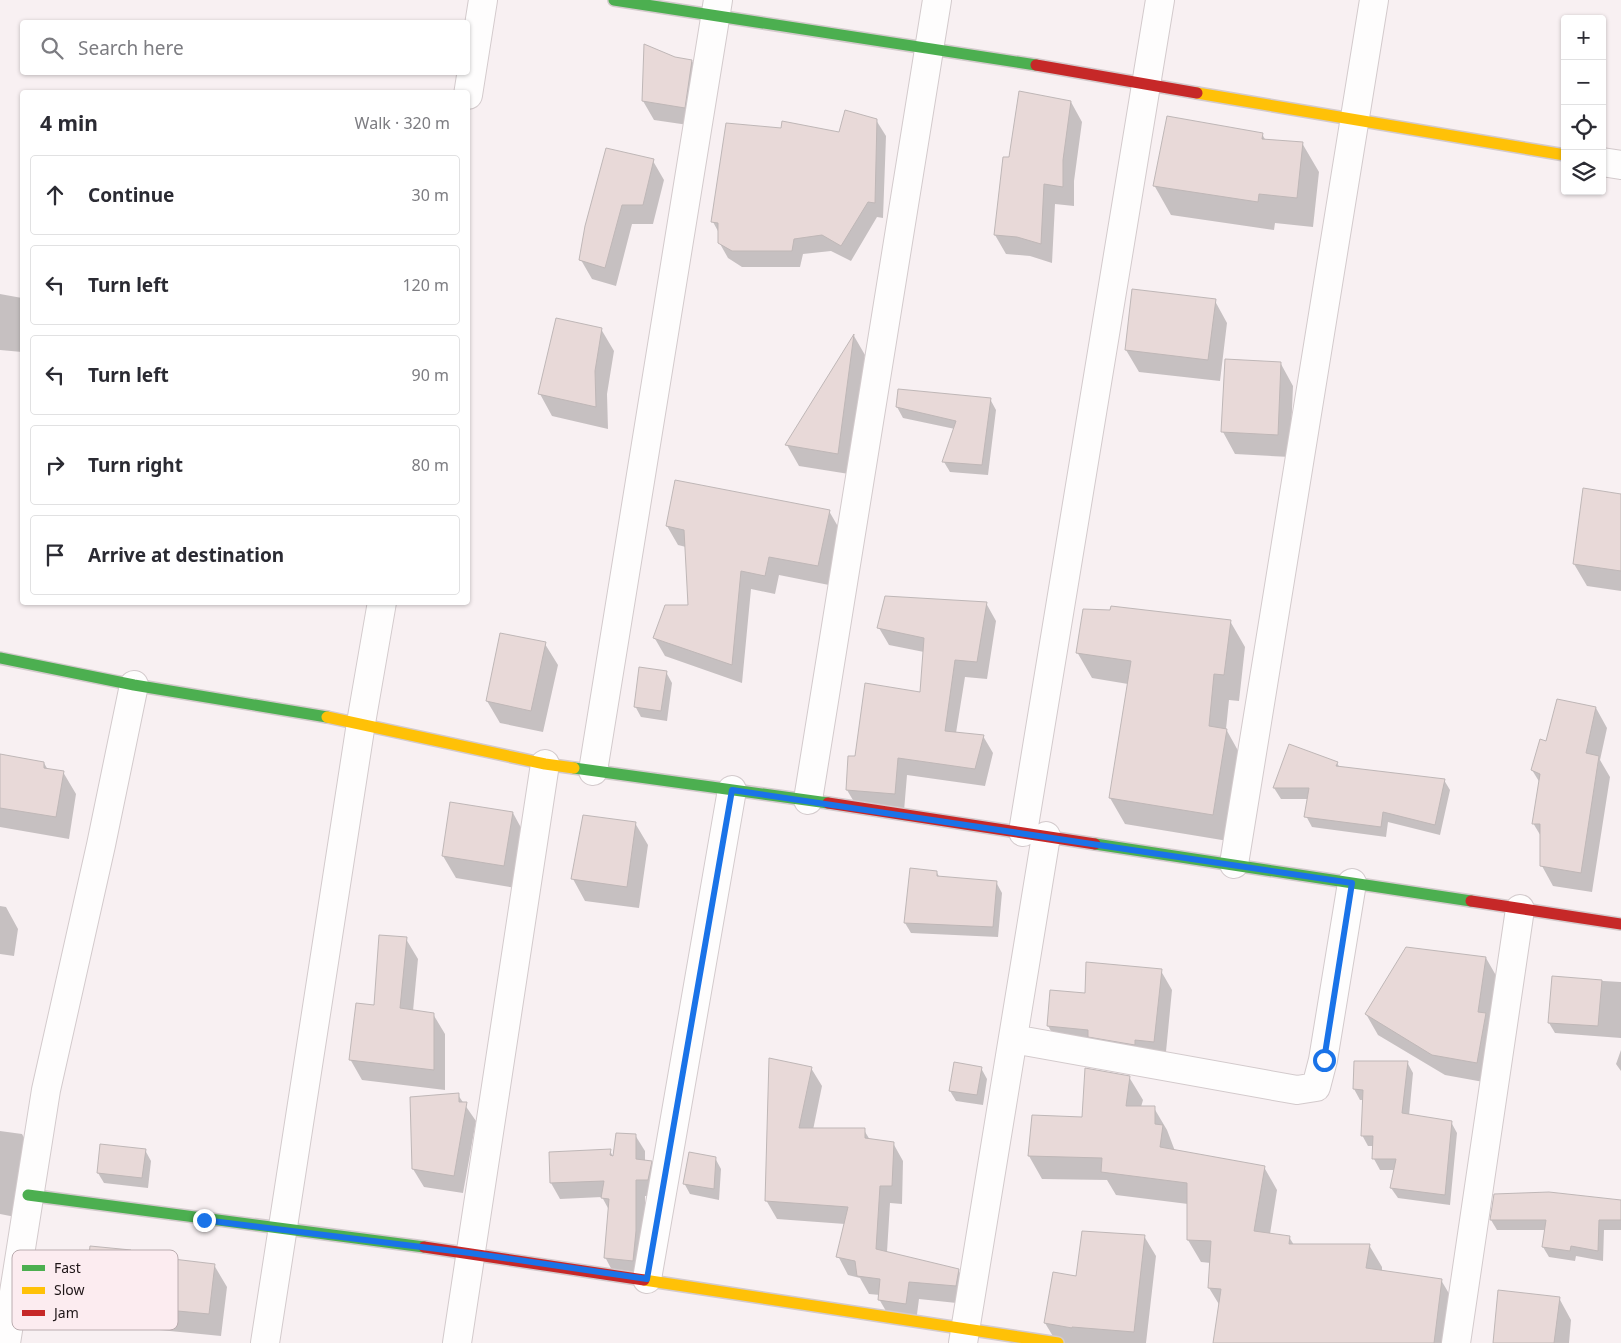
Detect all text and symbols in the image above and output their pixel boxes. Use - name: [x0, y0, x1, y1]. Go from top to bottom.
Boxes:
- map controls: [1561, 15, 1606, 195]
- button: +: [1561, 15, 1606, 60]
- search box: [20, 20, 470, 75]
- icon: search: [38, 34, 66, 62]
- text: Search here: [78, 35, 184, 61]
- button: −: [1561, 60, 1606, 105]
- button: locate: [1561, 105, 1606, 150]
- text: 4 min: [40, 109, 98, 137]
- text: Walk · 320 m: [355, 112, 450, 134]
- button: layers: [1561, 150, 1606, 195]
- icon: ahead: [41, 181, 69, 209]
- text: Continue: [88, 182, 174, 208]
- text: 30 m: [412, 184, 449, 206]
- icon: left: [41, 271, 69, 299]
- text: Turn left: [88, 272, 169, 298]
- text: 120 m: [402, 274, 449, 296]
- icon: left: [41, 361, 69, 389]
- text: Turn left: [88, 362, 169, 388]
- text: 90 m: [412, 364, 449, 386]
- icon: right: [41, 451, 69, 479]
- text: Turn right: [88, 452, 183, 478]
- text: 80 m: [412, 454, 449, 476]
- icon: arrive: [41, 541, 69, 569]
- text: Arrive at destination: [88, 542, 284, 568]
- route start: [1313, 1049, 1336, 1072]
- route end: [193, 1209, 216, 1232]
- legend: [12, 1250, 178, 1330]
- text: Fast: [54, 1258, 81, 1277]
- text: Slow: [54, 1280, 85, 1299]
- text: Jam: [52, 1303, 79, 1322]

